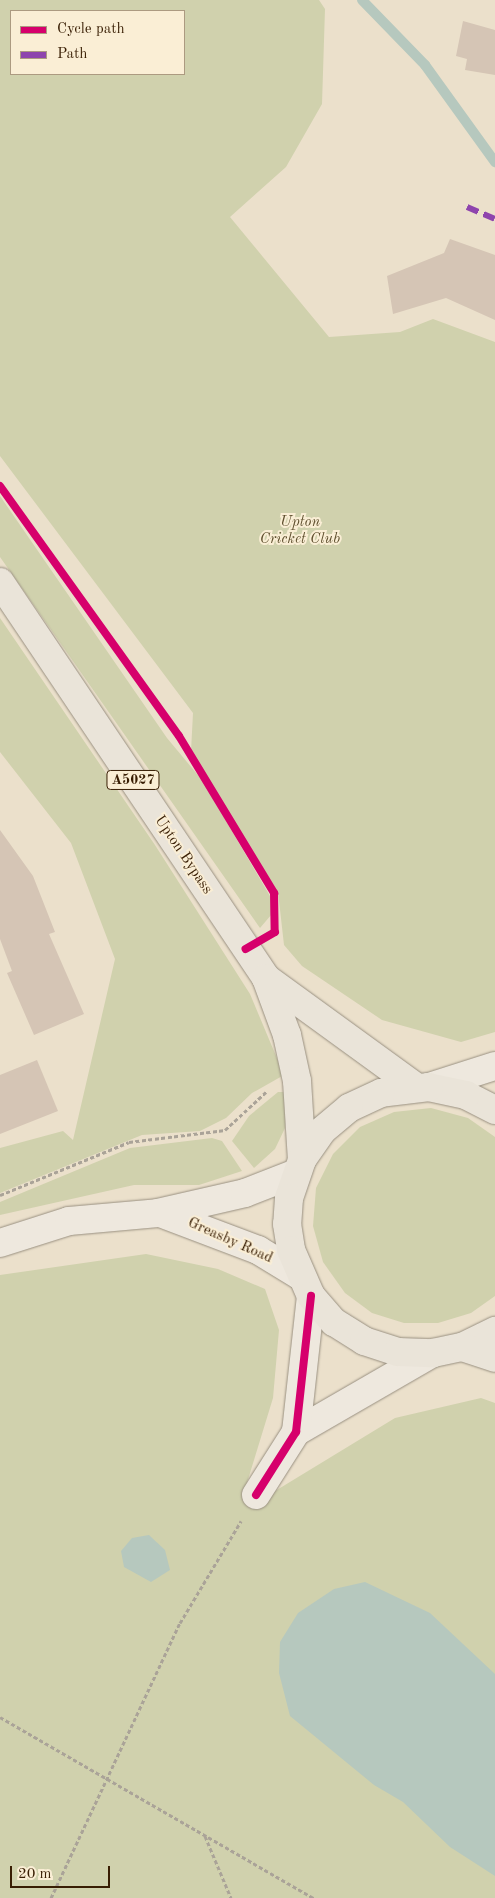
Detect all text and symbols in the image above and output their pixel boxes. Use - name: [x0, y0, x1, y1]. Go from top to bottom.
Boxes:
- legend: [10, 10, 185, 75]
- text: Cycle path: [57, 22, 125, 37]
- text: Path: [57, 47, 87, 62]
- park label: Upton Cricket Club: [260, 513, 340, 548]
- road number: A5027: [106, 768, 160, 792]
- street label: Upton Bypass: [150, 812, 216, 898]
- street label: Greasby Road: [185, 1214, 275, 1268]
- scale bar: [12, 1856, 112, 1888]
- text: 20 m: [18, 1867, 52, 1882]

